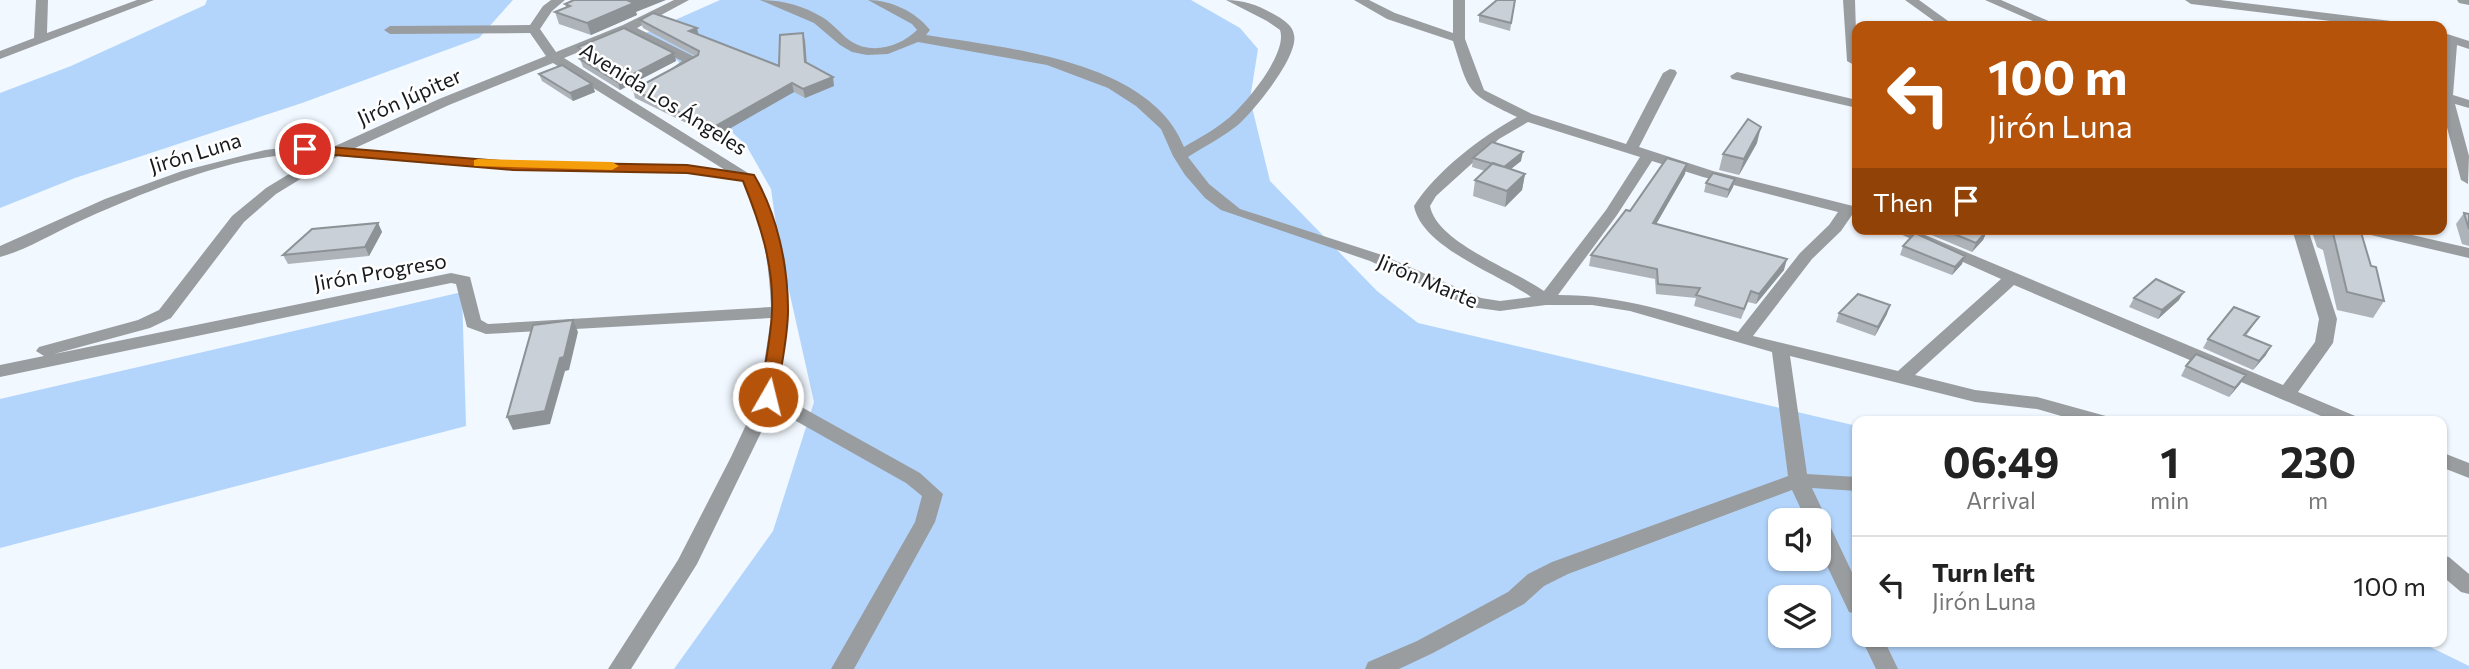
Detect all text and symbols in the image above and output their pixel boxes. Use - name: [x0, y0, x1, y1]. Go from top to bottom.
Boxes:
- street label: Avenida Los Ángeles: [576, 36, 752, 160]
- text: 100 m: [1988, 45, 2127, 105]
- icon: left: [1873, 49, 1964, 140]
- street label: Jirón Júpiter: [353, 62, 465, 130]
- text: Jirón Luna: [1988, 105, 2133, 145]
- pin: [275, 119, 335, 179]
- street label: Jirón Luna: [146, 126, 244, 178]
- icon: arrive: [286, 130, 324, 168]
- icon: arrive: [1947, 182, 1985, 220]
- text: Then: [1873, 186, 1933, 217]
- street label: Jirón Progreso: [312, 247, 448, 295]
- street label: Jirón Marte: [1374, 248, 1482, 312]
- position arrow: [731, 360, 805, 434]
- text: 06:49: [1943, 435, 2059, 487]
- text: 1: [2160, 435, 2179, 487]
- text: 230: [2280, 435, 2356, 487]
- text: Arrival: [1966, 486, 2036, 514]
- text: min: [2150, 486, 2189, 514]
- text: m: [2308, 486, 2328, 514]
- map controls: [1768, 508, 1831, 648]
- button: sound: [1768, 508, 1831, 571]
- text: Turn left: [1932, 556, 2035, 587]
- icon: left: [1873, 566, 1911, 604]
- text: 100 m: [2353, 570, 2426, 601]
- button: layers: [1768, 585, 1831, 648]
- text: Jirón Luna: [1932, 587, 2036, 615]

